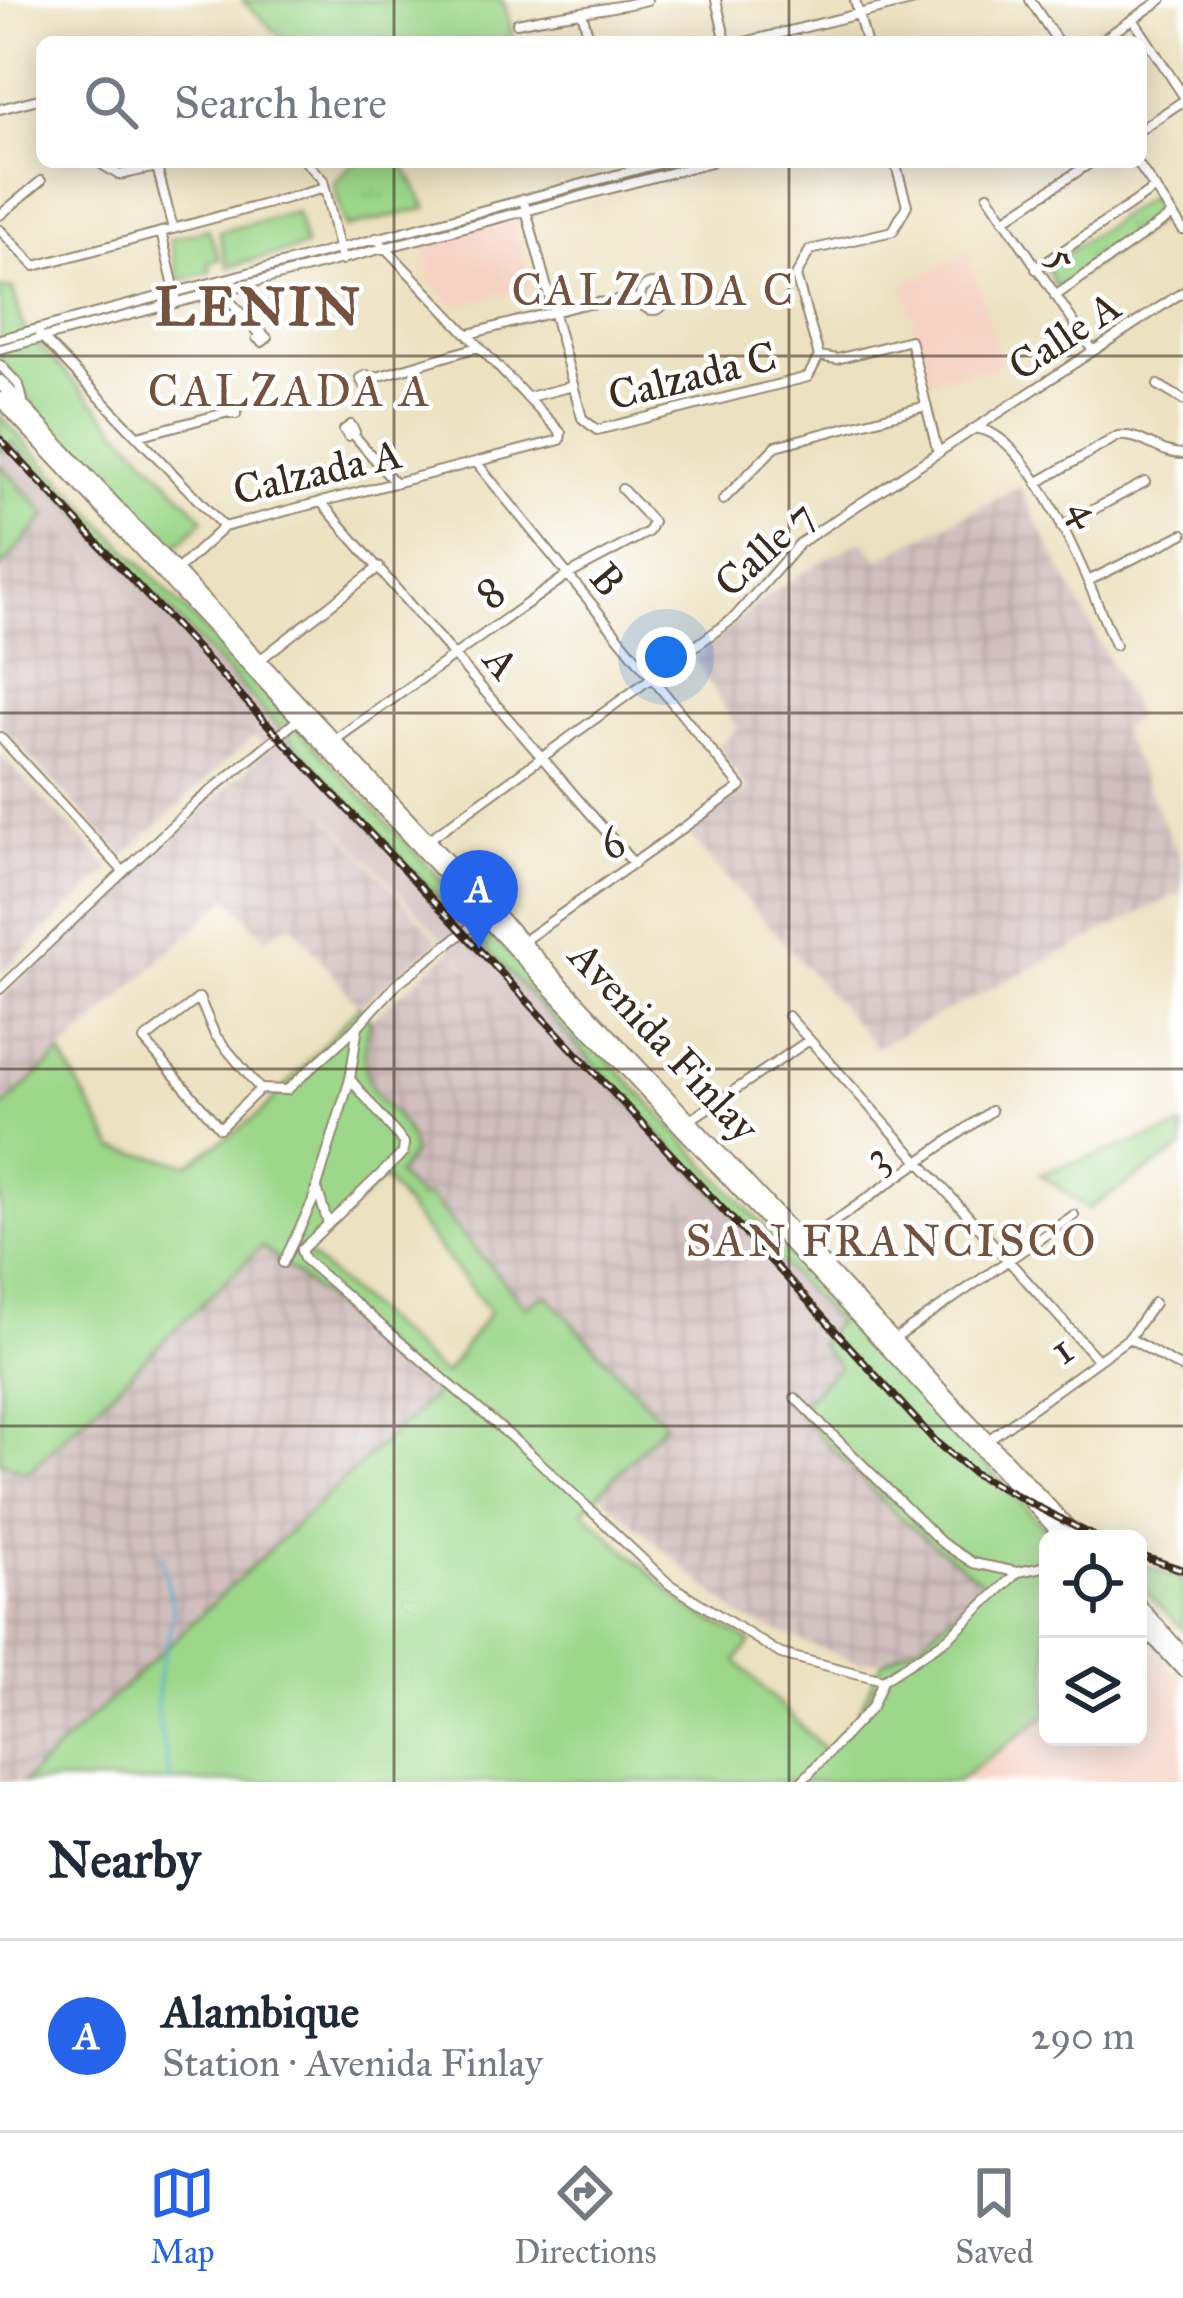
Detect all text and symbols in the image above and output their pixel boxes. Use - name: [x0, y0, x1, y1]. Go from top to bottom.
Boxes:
- search box: [36, 36, 1147, 168]
- icon: search: [78, 69, 144, 135]
- text: Search here: [174, 75, 387, 130]
- street label: 5: [1036, 235, 1090, 280]
- district label: CALZADA C: [512, 262, 796, 317]
- district label: LENIN: [155, 274, 363, 340]
- street label: Calle A: [999, 280, 1130, 392]
- street label: Calzada C: [603, 330, 782, 422]
- district label: CALZADA A: [148, 363, 432, 418]
- street label: Calzada A: [228, 427, 406, 517]
- street label: Calle 7: [704, 490, 826, 608]
- street label: 4: [1058, 491, 1115, 536]
- street label: B: [578, 552, 636, 607]
- street label: 8: [467, 565, 515, 621]
- your location: [636, 627, 696, 687]
- street label: A: [471, 634, 530, 690]
- street label: 6: [588, 816, 637, 871]
- pin: A: [440, 850, 518, 949]
- street label: Avenida Finlay: [557, 929, 771, 1154]
- street label: 3: [855, 1131, 898, 1183]
- district label: SAN FRANCISCO: [685, 1213, 1099, 1268]
- street label: 1: [1040, 1324, 1084, 1376]
- map controls: [1039, 1530, 1147, 1746]
- button: locate: [1039, 1530, 1147, 1638]
- button: layers: [1039, 1638, 1147, 1746]
- text: Nearby: [48, 1829, 200, 1891]
- text: Alambique: [162, 1984, 359, 2039]
- text: A: [74, 2012, 100, 2060]
- text: 290 m: [1031, 2012, 1135, 2060]
- text: Station · Avenida Finlay: [162, 2039, 543, 2087]
- tab: Map: [149, 2160, 215, 2272]
- tab: Directions: [514, 2160, 656, 2272]
- tab: Saved: [955, 2160, 1034, 2272]

